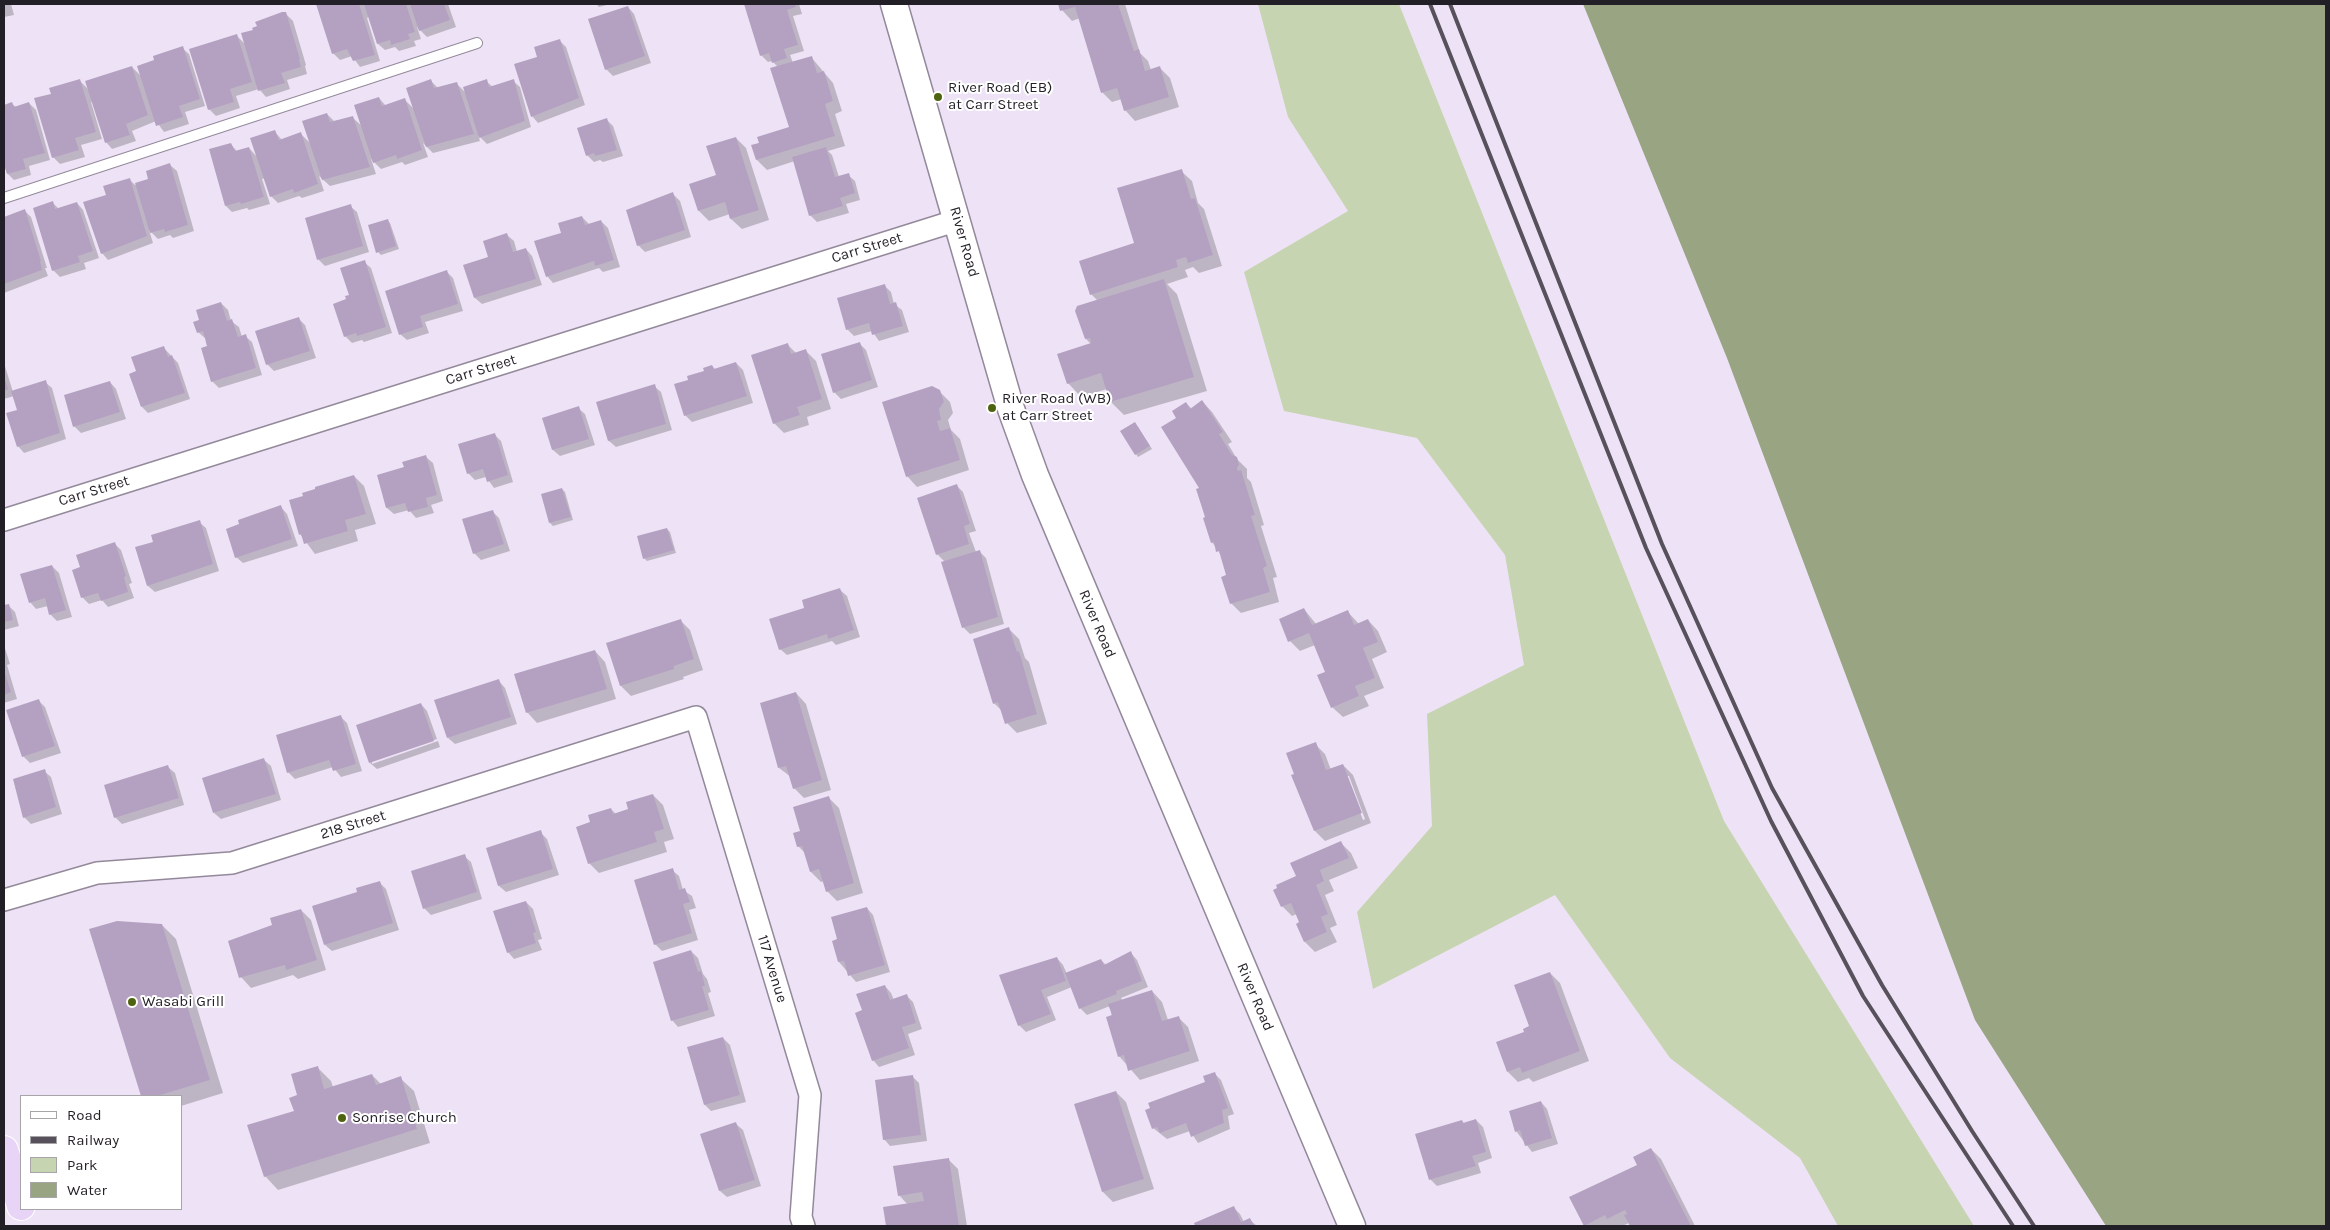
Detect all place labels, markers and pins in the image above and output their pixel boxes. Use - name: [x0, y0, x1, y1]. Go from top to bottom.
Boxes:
- place label: River Road (EB) at Carr Street: [948, 79, 1052, 114]
- marker: River Road (EB) at Carr Street: [932, 91, 944, 103]
- place label: River Road (WB) at Carr Street: [1002, 390, 1111, 425]
- marker: River Road (WB) at Carr Street: [986, 402, 998, 414]
- place label: Wasabi Grill: [142, 993, 224, 1011]
- marker: Wasabi Grill: [126, 996, 138, 1008]
- place label: Sonrise Church: [352, 1109, 457, 1127]
- marker: Sonrise Church: [336, 1112, 348, 1124]

